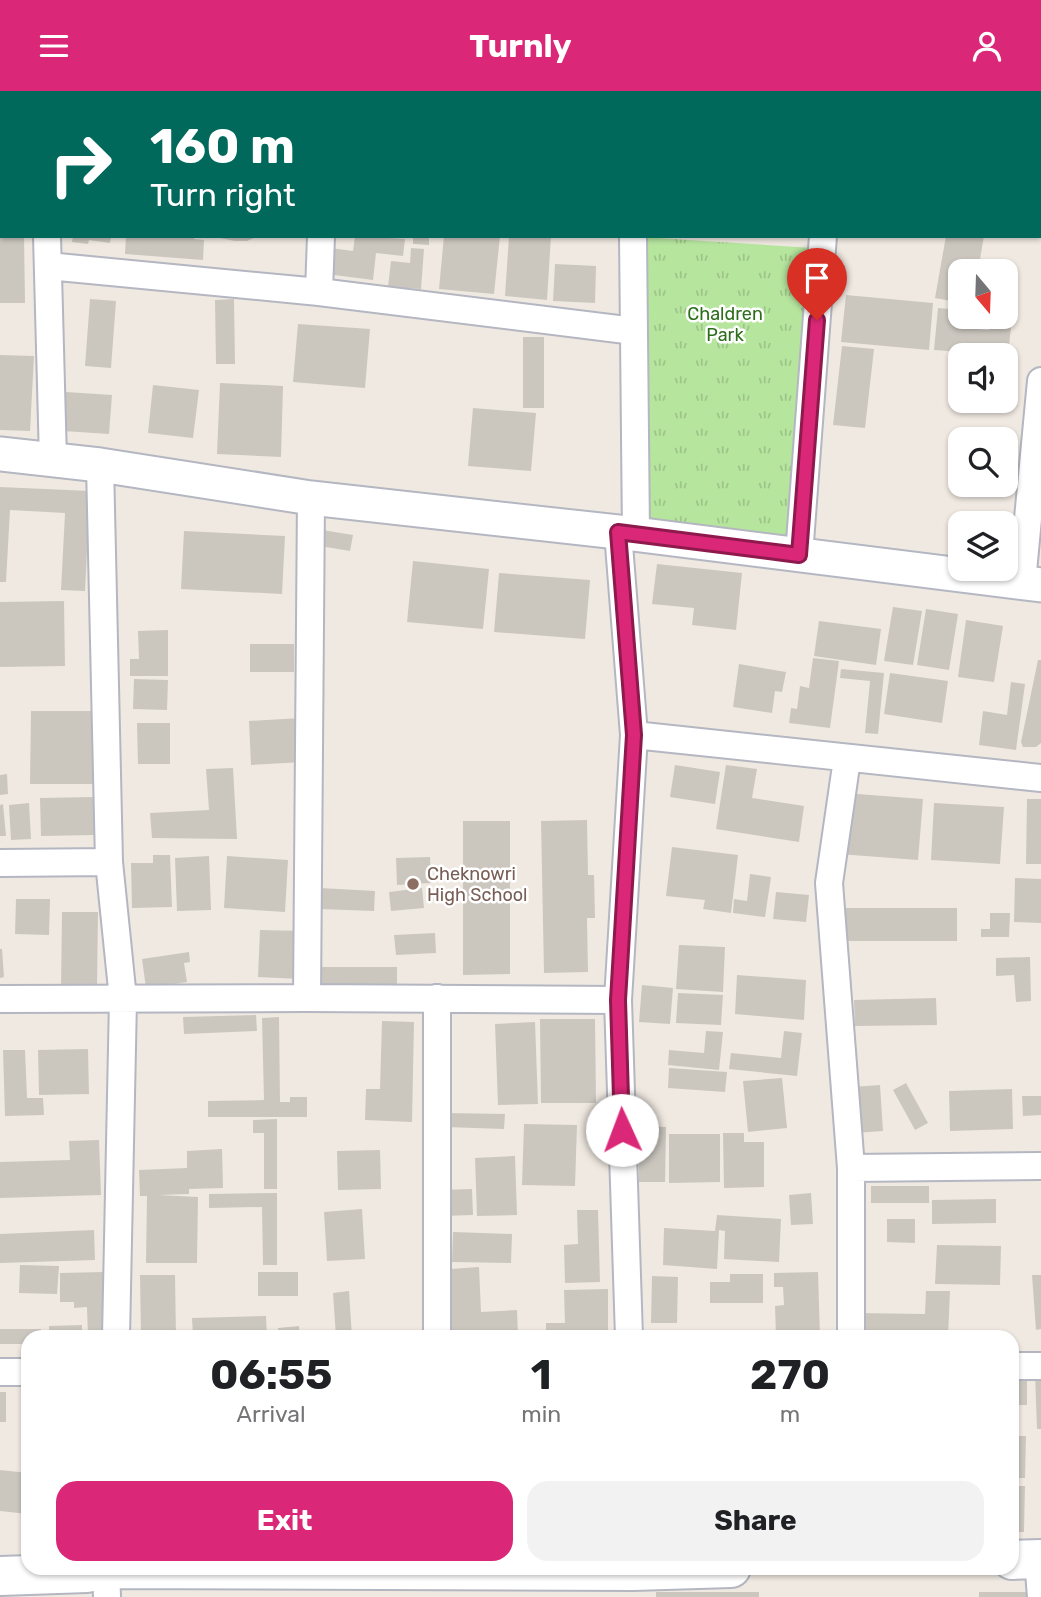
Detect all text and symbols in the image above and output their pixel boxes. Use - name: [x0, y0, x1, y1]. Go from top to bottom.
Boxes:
- icon: menu: [35, 27, 73, 65]
- text: Turnly: [469, 27, 572, 65]
- icon: person: [968, 27, 1006, 65]
- text: 160 m: [150, 117, 295, 175]
- icon: right: [35, 119, 126, 210]
- text: Turn right: [150, 176, 295, 214]
- pin: [787, 248, 847, 320]
- icon: arrive: [798, 259, 836, 297]
- north arrow: [948, 259, 1018, 329]
- map controls: [948, 259, 1018, 581]
- park label: Chaldren Park: [687, 303, 763, 346]
- button: sound: [948, 343, 1018, 413]
- button: search: [948, 427, 1018, 497]
- button: layers: [948, 511, 1018, 581]
- place label: Cheknowri High School: [427, 863, 527, 906]
- marker: Cheknowri High School: [405, 876, 421, 892]
- position arrow: [585, 1093, 659, 1167]
- text: 06:55: [210, 1350, 332, 1400]
- text: 1: [531, 1350, 552, 1400]
- text: 270: [750, 1350, 830, 1400]
- text: Arrival: [237, 1400, 306, 1428]
- text: min: [521, 1400, 561, 1428]
- text: m: [780, 1400, 800, 1428]
- button: Exit: [56, 1481, 513, 1561]
- button: Share: [527, 1481, 984, 1561]

